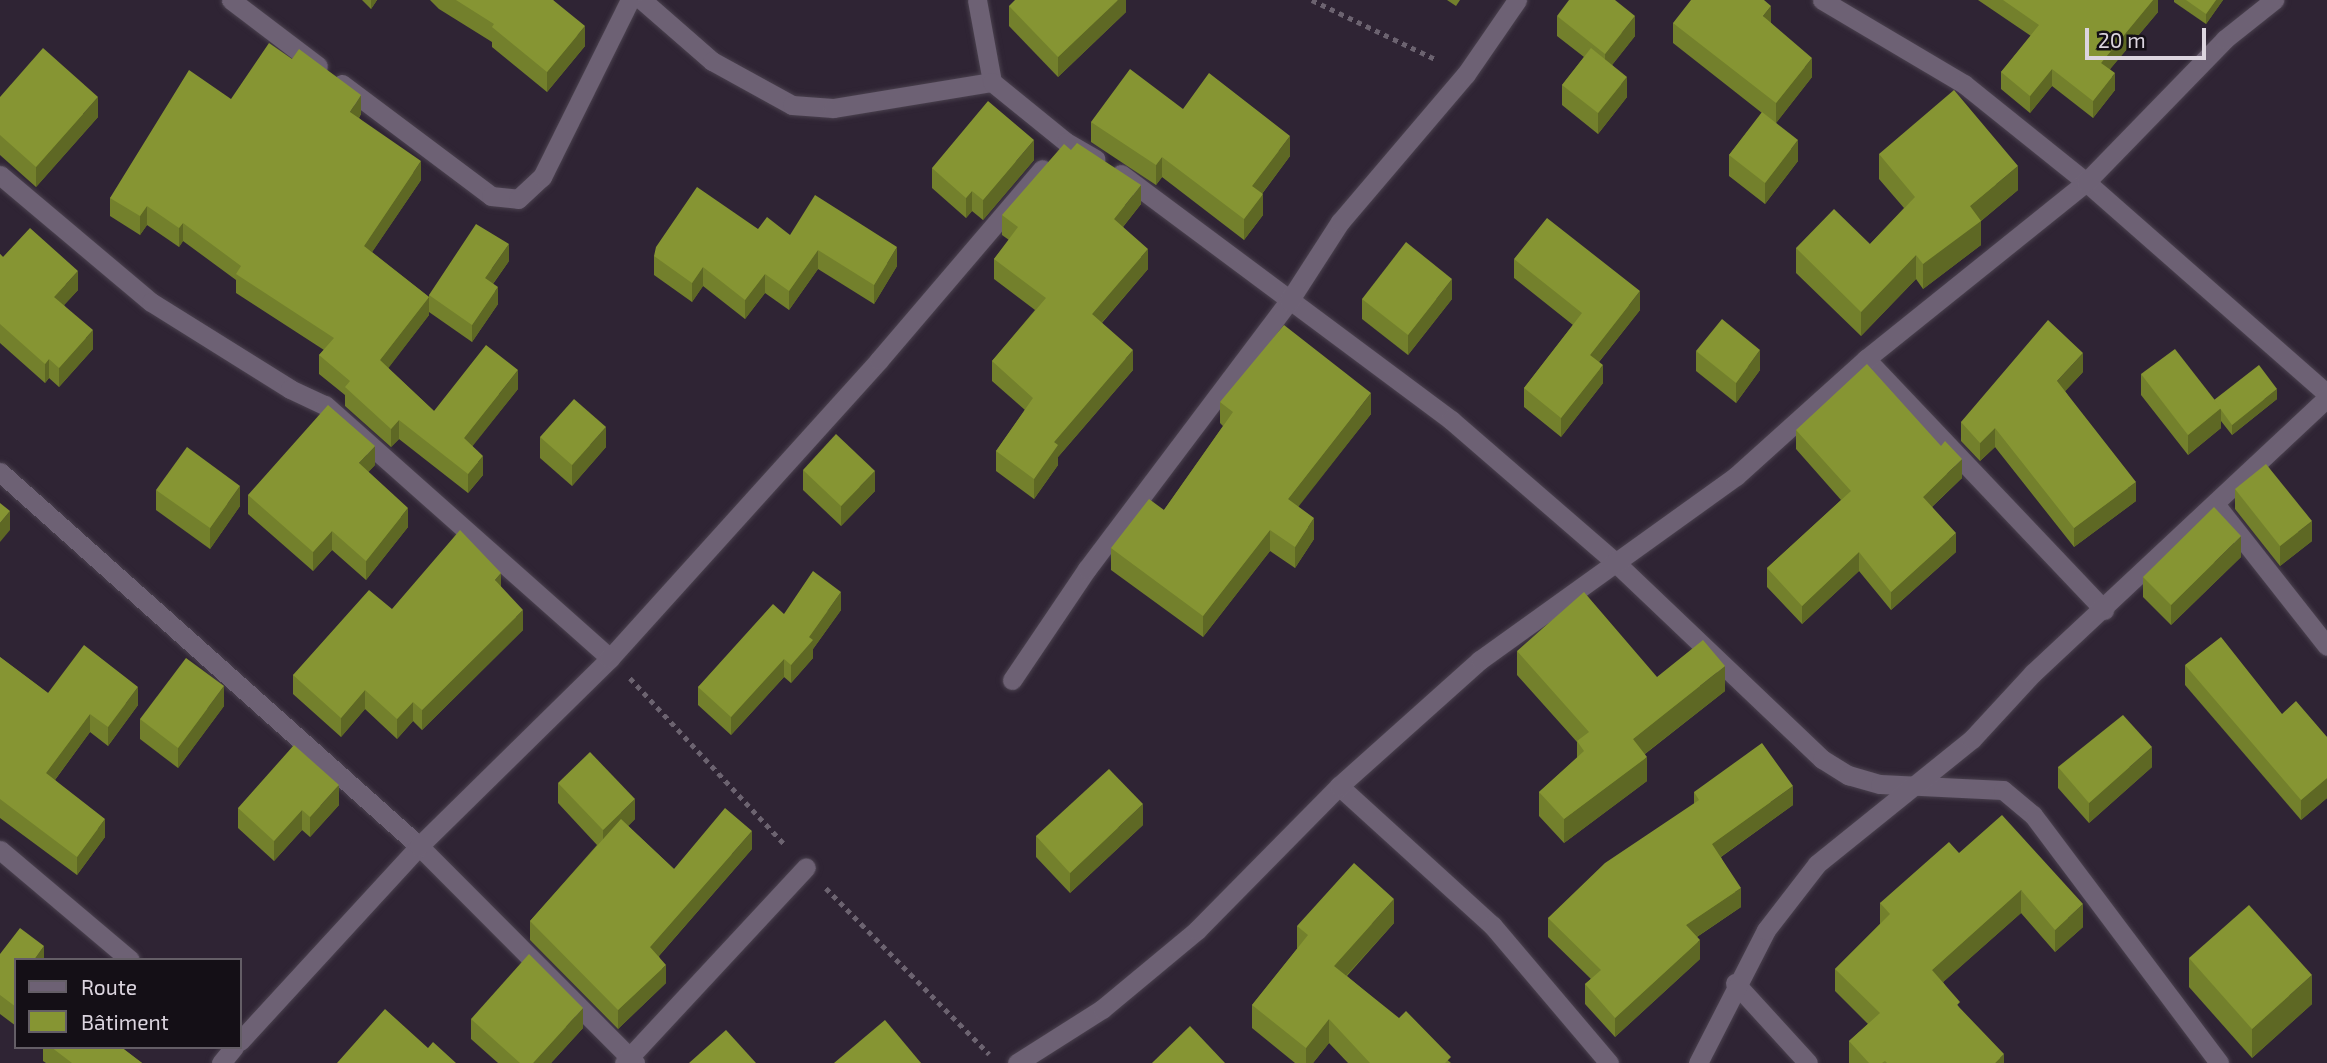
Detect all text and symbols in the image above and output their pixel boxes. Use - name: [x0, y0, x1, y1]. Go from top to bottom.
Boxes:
- scale bar: [2089, 14, 2210, 58]
- text: 20 m: [2098, 27, 2146, 52]
- legend: [14, 958, 242, 1049]
- text: Route: [81, 974, 137, 999]
- text: Bâtiment: [81, 1009, 169, 1034]

